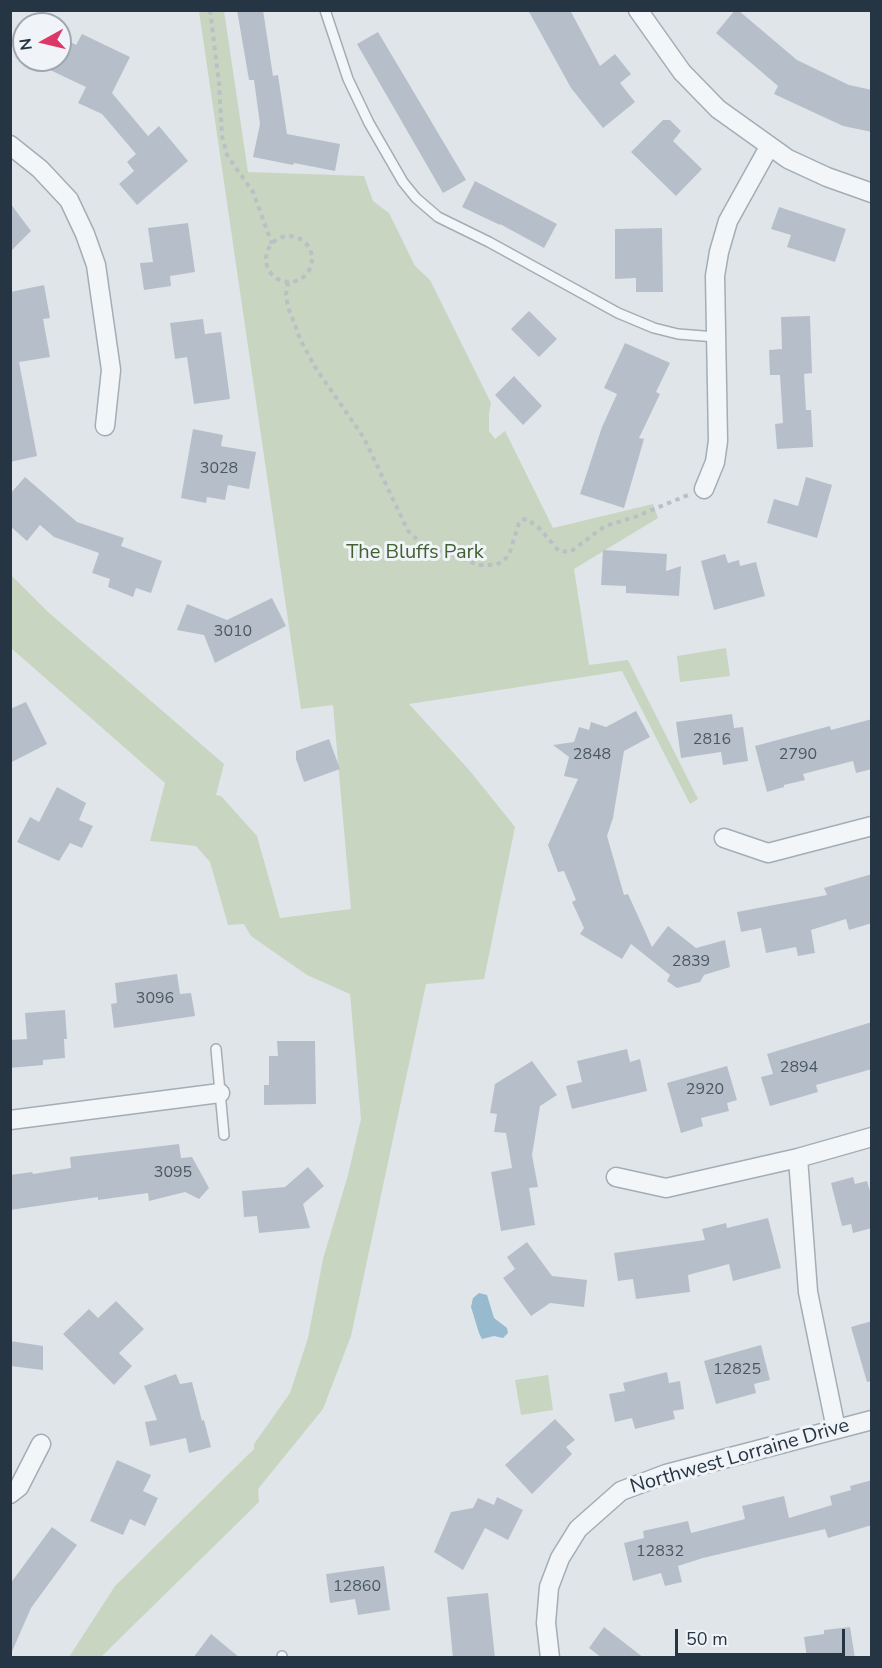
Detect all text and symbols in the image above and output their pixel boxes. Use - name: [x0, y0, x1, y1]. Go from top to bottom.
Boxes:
- north arrow: [12, 12, 72, 72]
- text: N: [14, 37, 38, 52]
- house number: 3028: [200, 459, 238, 479]
- park label: The Bluffs Park: [346, 541, 484, 565]
- house number: 3010: [214, 622, 252, 642]
- house number: 2816: [693, 730, 731, 750]
- house number: 2848: [573, 745, 611, 765]
- house number: 2790: [779, 745, 817, 765]
- house number: 2839: [672, 952, 710, 972]
- house number: 3096: [136, 989, 174, 1009]
- house number: 2894: [780, 1058, 818, 1078]
- house number: 2920: [686, 1080, 724, 1100]
- house number: 3095: [154, 1163, 192, 1183]
- house number: 12825: [713, 1360, 761, 1380]
- street label: Northwest Lorraine Drive: [628, 1414, 852, 1500]
- house number: 12832: [636, 1542, 684, 1562]
- house number: 12860: [333, 1577, 381, 1597]
- scale bar: [678, 1617, 848, 1655]
- text: 50 m: [686, 1627, 728, 1651]

